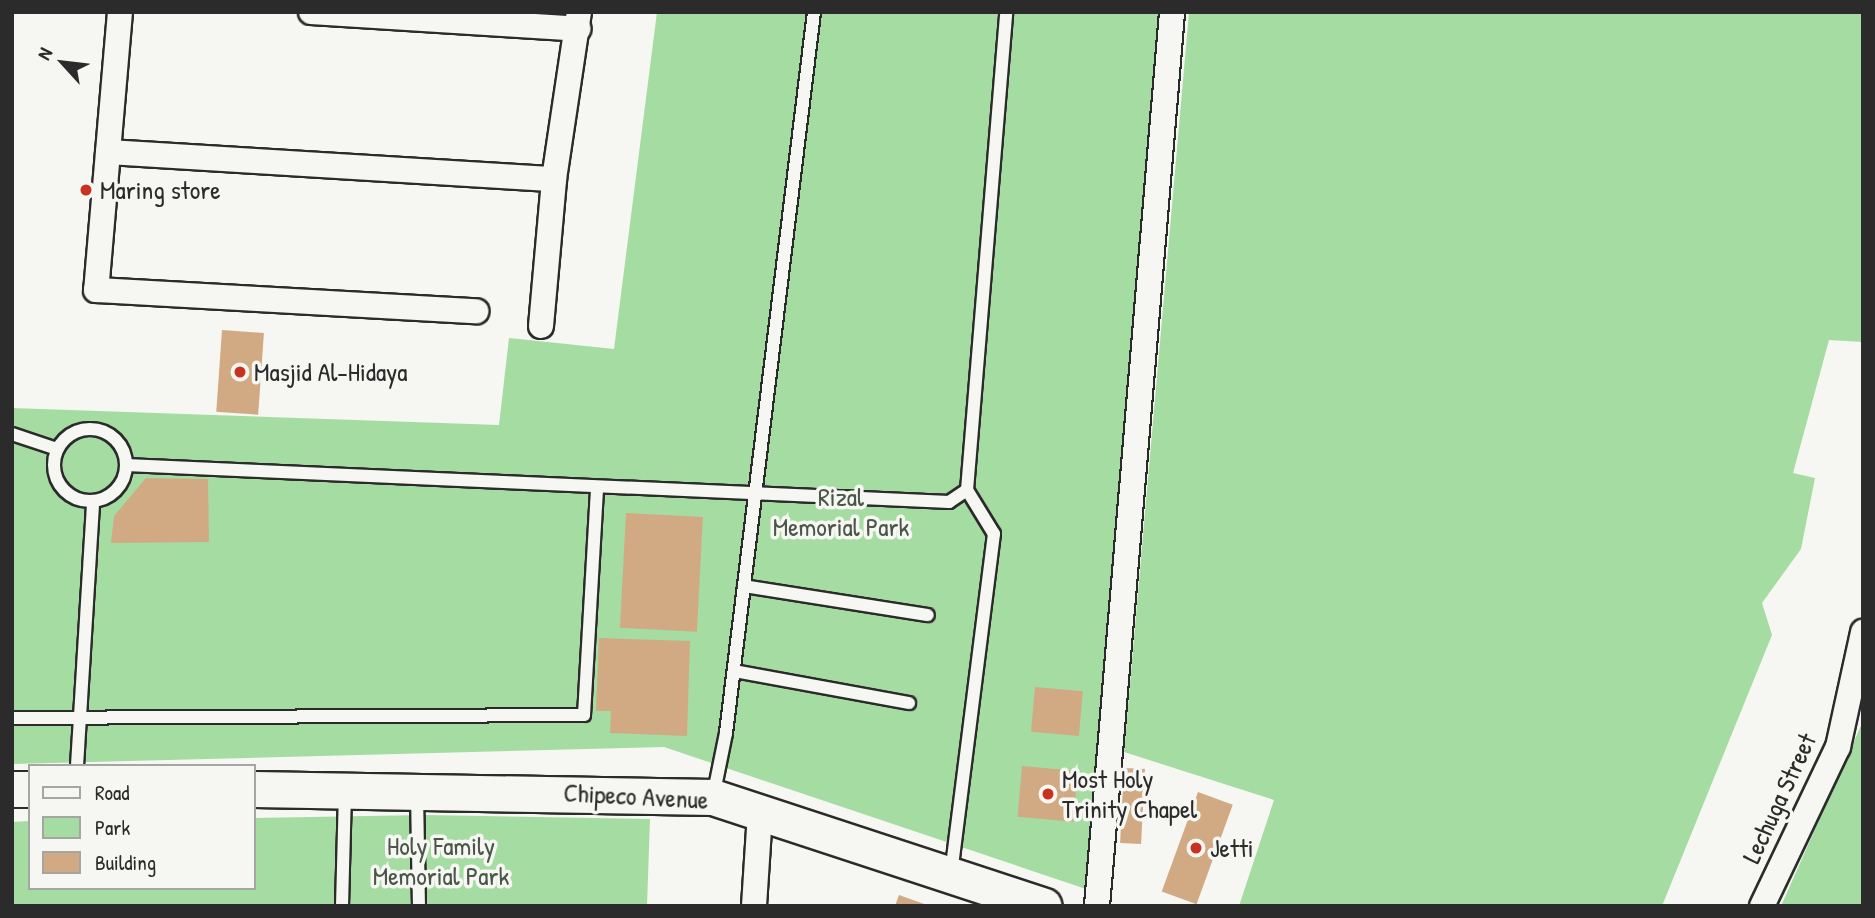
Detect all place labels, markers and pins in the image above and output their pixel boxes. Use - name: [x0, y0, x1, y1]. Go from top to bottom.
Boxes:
- place label: Maring store: [100, 174, 221, 206]
- marker: Maring store: [78, 182, 94, 198]
- place label: Masjid Al-Hidaya: [254, 356, 407, 388]
- marker: Masjid Al-Hidaya: [232, 364, 248, 380]
- place label: Most Holy Trinity Chapel: [1062, 763, 1197, 824]
- marker: Most Holy Trinity Chapel: [1040, 786, 1056, 802]
- place label: Jetti: [1210, 832, 1254, 864]
- marker: Jetti: [1188, 840, 1204, 856]

